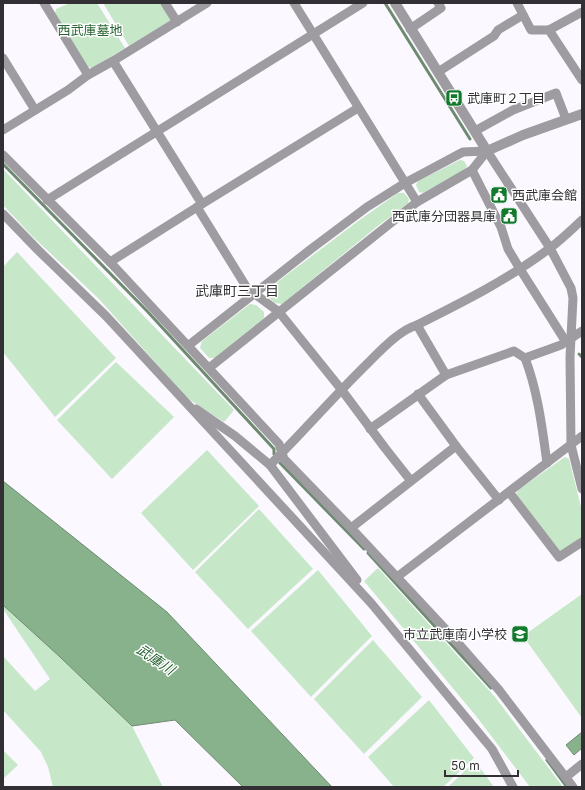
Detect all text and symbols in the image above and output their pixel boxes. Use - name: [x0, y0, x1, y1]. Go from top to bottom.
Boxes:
- park label: 西武庫墓地: [57, 22, 123, 38]
- bus stop icon: 武庫町２丁目: [444, 88, 464, 108]
- place label: 武庫町２丁目: [467, 90, 545, 106]
- public building icon: 西武庫会館: [489, 185, 509, 205]
- place label: 西武庫会館: [512, 187, 577, 203]
- public building icon: 西武庫分団器具庫: [499, 206, 519, 226]
- place label: 西武庫分団器具庫: [392, 208, 496, 224]
- district label: 武庫町三丁目: [195, 282, 279, 299]
- school or university icon: 市立武庫南小学校: [510, 624, 530, 644]
- place label: 市立武庫南小学校: [403, 626, 507, 642]
- water label: 武庫川: [134, 640, 180, 679]
- scale bar: [445, 752, 518, 778]
- text: 50 m: [451, 758, 480, 773]

